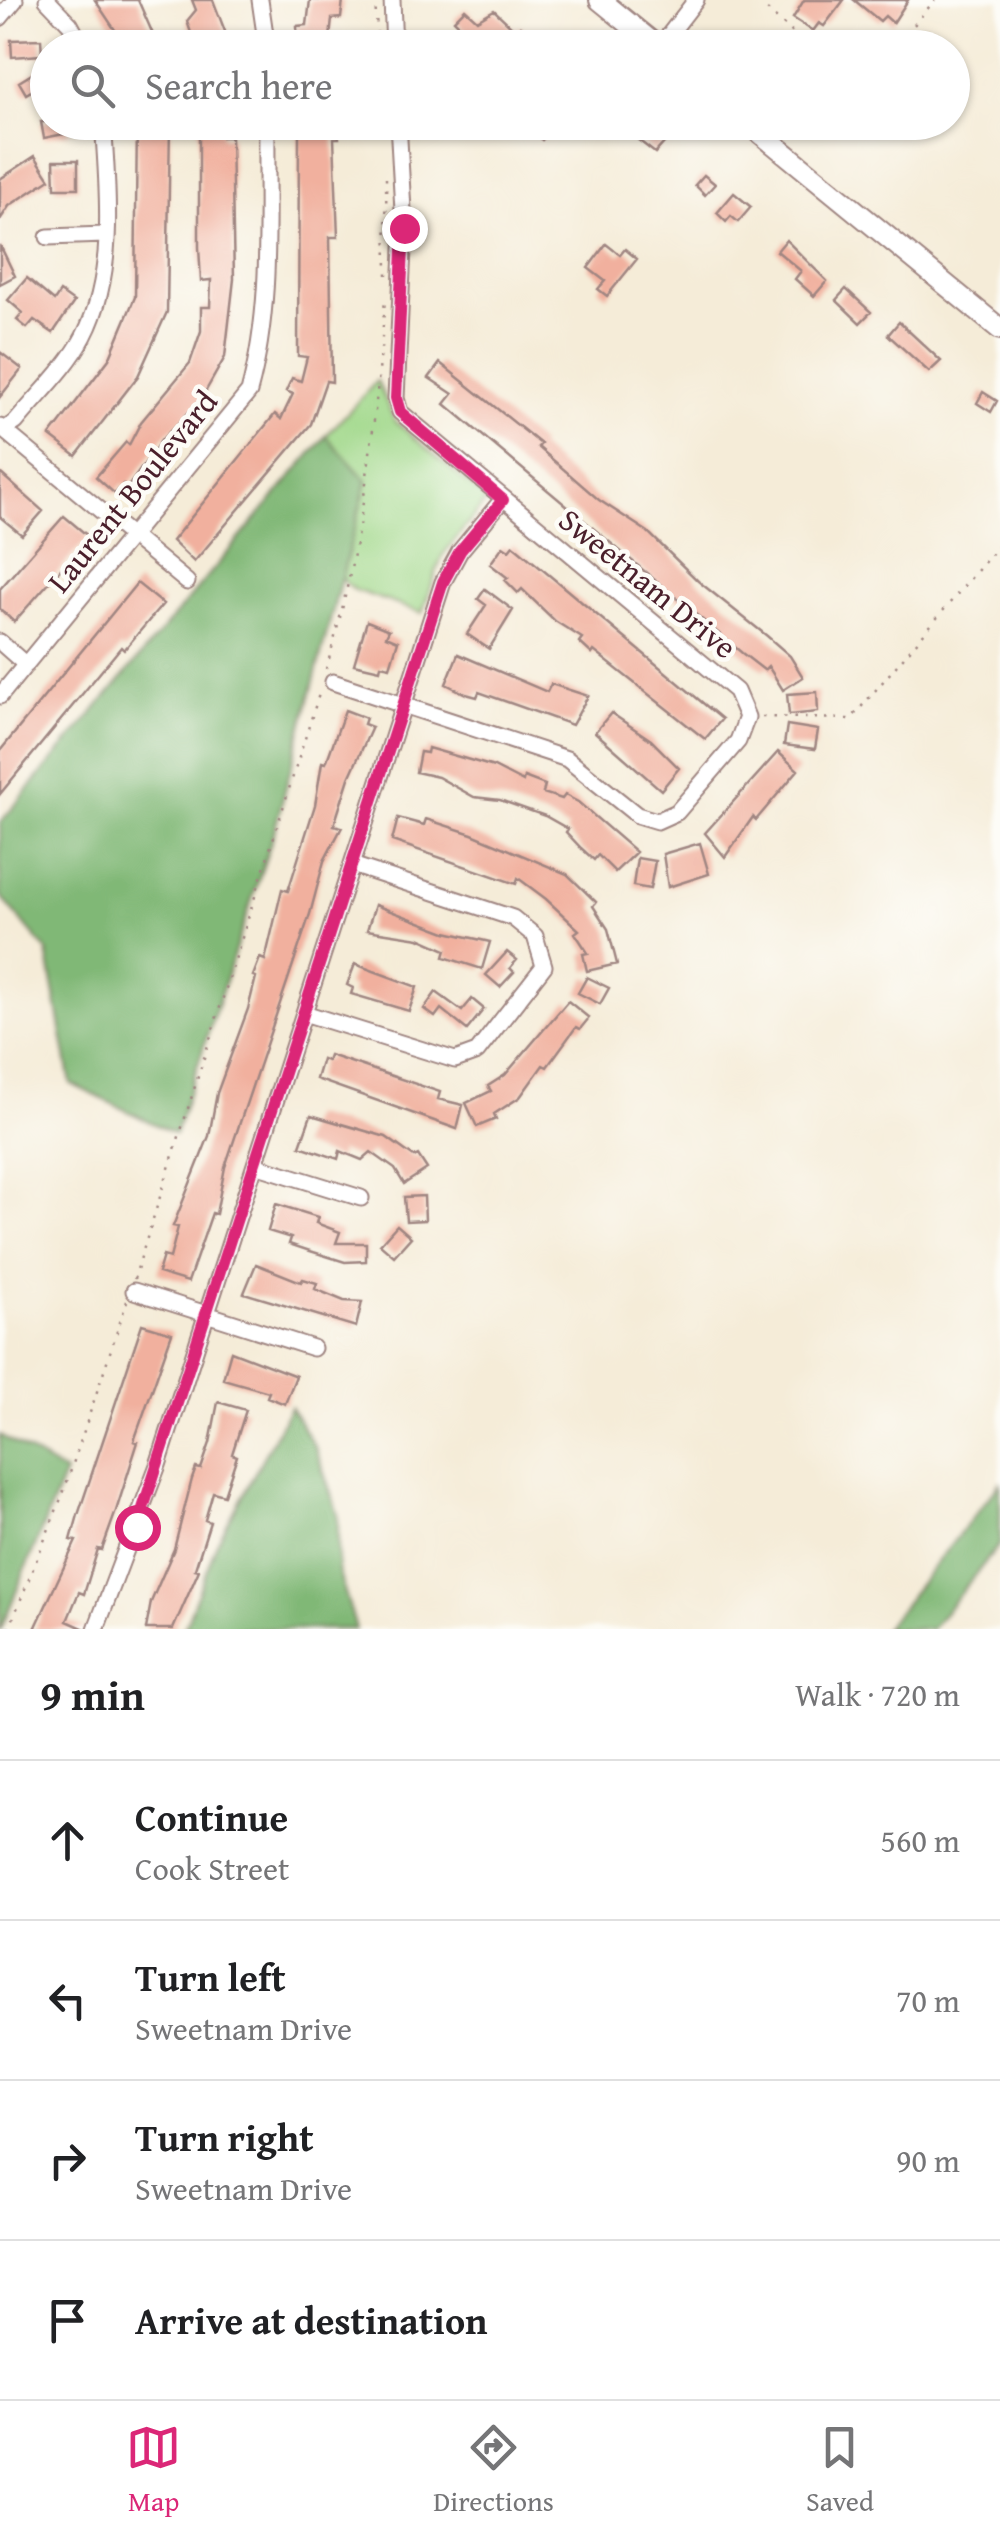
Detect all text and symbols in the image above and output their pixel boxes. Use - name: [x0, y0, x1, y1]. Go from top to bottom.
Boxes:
- search box: [30, 30, 970, 140]
- text: Search here: [145, 57, 333, 113]
- icon: search: [65, 58, 120, 113]
- route end: [382, 206, 428, 252]
- street label: Laurent Boulevard: [36, 380, 228, 602]
- street label: Sweetnam Drive: [549, 496, 747, 670]
- route start: [115, 1505, 161, 1551]
- text: 9 min: [40, 1664, 145, 1725]
- text: Walk · 720 m: [795, 1671, 960, 1718]
- text: Continue: [135, 1789, 288, 1845]
- icon: ahead: [40, 1813, 95, 1868]
- text: 560 m: [881, 1817, 960, 1864]
- text: Cook Street: [135, 1845, 289, 1892]
- text: Turn left: [135, 1949, 286, 2005]
- icon: left: [40, 1973, 95, 2028]
- text: 70 m: [896, 1977, 960, 2024]
- text: Sweetnam Drive: [135, 2005, 352, 2052]
- text: Turn right: [135, 2109, 314, 2165]
- icon: right: [40, 2133, 95, 2188]
- text: 90 m: [896, 2137, 960, 2184]
- text: Sweetnam Drive: [135, 2165, 352, 2212]
- text: Arrive at destination: [135, 2292, 488, 2348]
- icon: arrive: [40, 2293, 95, 2348]
- tab: Map: [126, 2420, 181, 2521]
- tab: Directions: [433, 2420, 554, 2521]
- tab: Saved: [806, 2420, 874, 2521]

